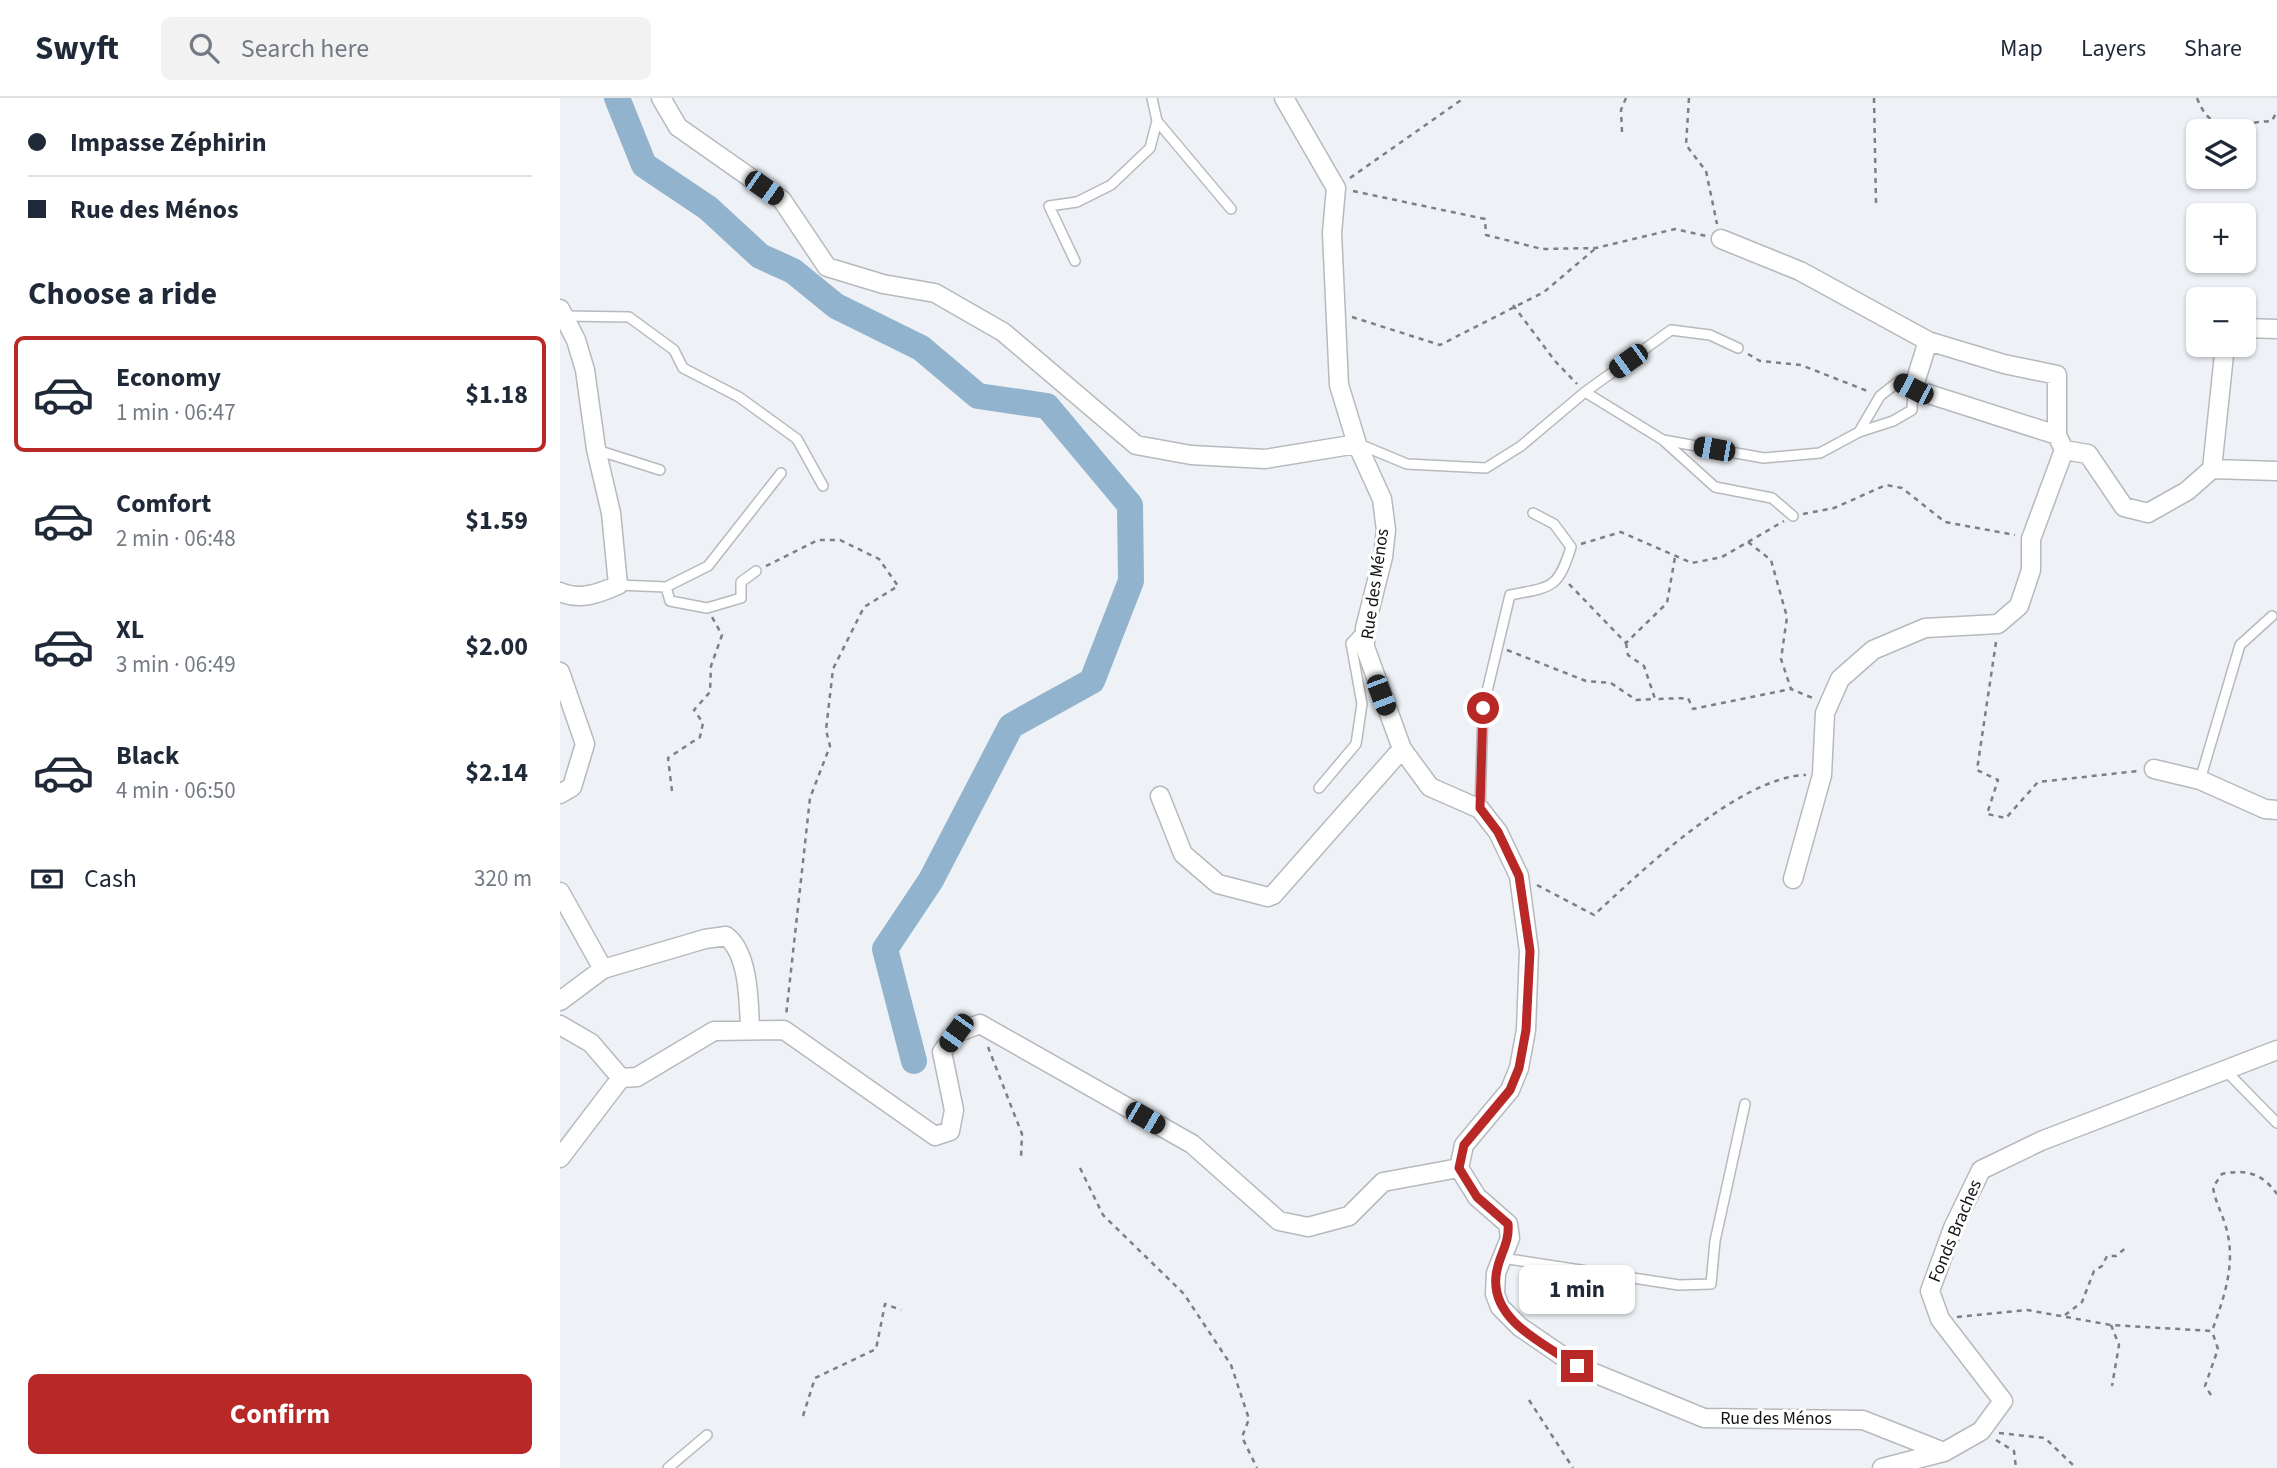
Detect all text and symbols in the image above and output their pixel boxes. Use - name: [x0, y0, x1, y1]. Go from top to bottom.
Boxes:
- search box: [161, 17, 651, 80]
- text: Swyft: [35, 25, 119, 72]
- icon: search: [185, 29, 223, 67]
- text: Search here: [241, 30, 369, 67]
- text: Map: [2000, 31, 2043, 66]
- text: Layers: [2081, 31, 2146, 66]
- text: Share: [2184, 31, 2242, 66]
- map controls: [2186, 119, 2256, 357]
- button: layers: [2186, 119, 2256, 189]
- text: Impasse Zéphirin: [70, 124, 267, 161]
- car: [741, 167, 788, 209]
- text: Rue des Ménos: [70, 191, 238, 228]
- button: +: [2186, 203, 2256, 273]
- text: Choose a ride: [28, 271, 217, 317]
- button: −: [2186, 287, 2256, 357]
- car: [1605, 340, 1652, 382]
- text: Economy: [116, 359, 221, 396]
- icon: car: [32, 363, 95, 426]
- car: [1890, 370, 1937, 408]
- text: $1.18: [465, 376, 528, 413]
- text: 1 min · 06:47: [116, 396, 236, 429]
- car: [1692, 435, 1737, 463]
- text: Comfort: [116, 485, 211, 522]
- icon: car: [32, 489, 95, 552]
- text: $1.59: [465, 502, 528, 539]
- text: 2 min · 06:48: [116, 522, 236, 555]
- street label: Rue des Ménos: [1355, 527, 1395, 641]
- text: XL: [116, 611, 144, 648]
- icon: car: [32, 615, 95, 678]
- text: $2.00: [465, 628, 528, 665]
- text: 3 min · 06:49: [116, 648, 236, 681]
- car: [1364, 672, 1399, 718]
- route start: [1467, 692, 1499, 724]
- text: Black: [116, 737, 179, 774]
- icon: car: [32, 741, 95, 804]
- text: $2.14: [465, 754, 528, 791]
- text: 4 min · 06:50: [116, 774, 236, 807]
- icon: cash: [28, 860, 66, 898]
- text: Cash: [84, 860, 137, 897]
- text: 320 m: [474, 862, 532, 895]
- car: [936, 1010, 977, 1056]
- car: [1122, 1098, 1169, 1138]
- street label: Fonds Braches: [1922, 1176, 1988, 1286]
- callout: 1 min: [1519, 1264, 1635, 1314]
- text: 1 min: [1549, 1273, 1605, 1306]
- route end: [1561, 1350, 1593, 1382]
- button: Confirm: [28, 1374, 532, 1454]
- street label: Rue des Ménos: [1720, 1406, 1832, 1431]

